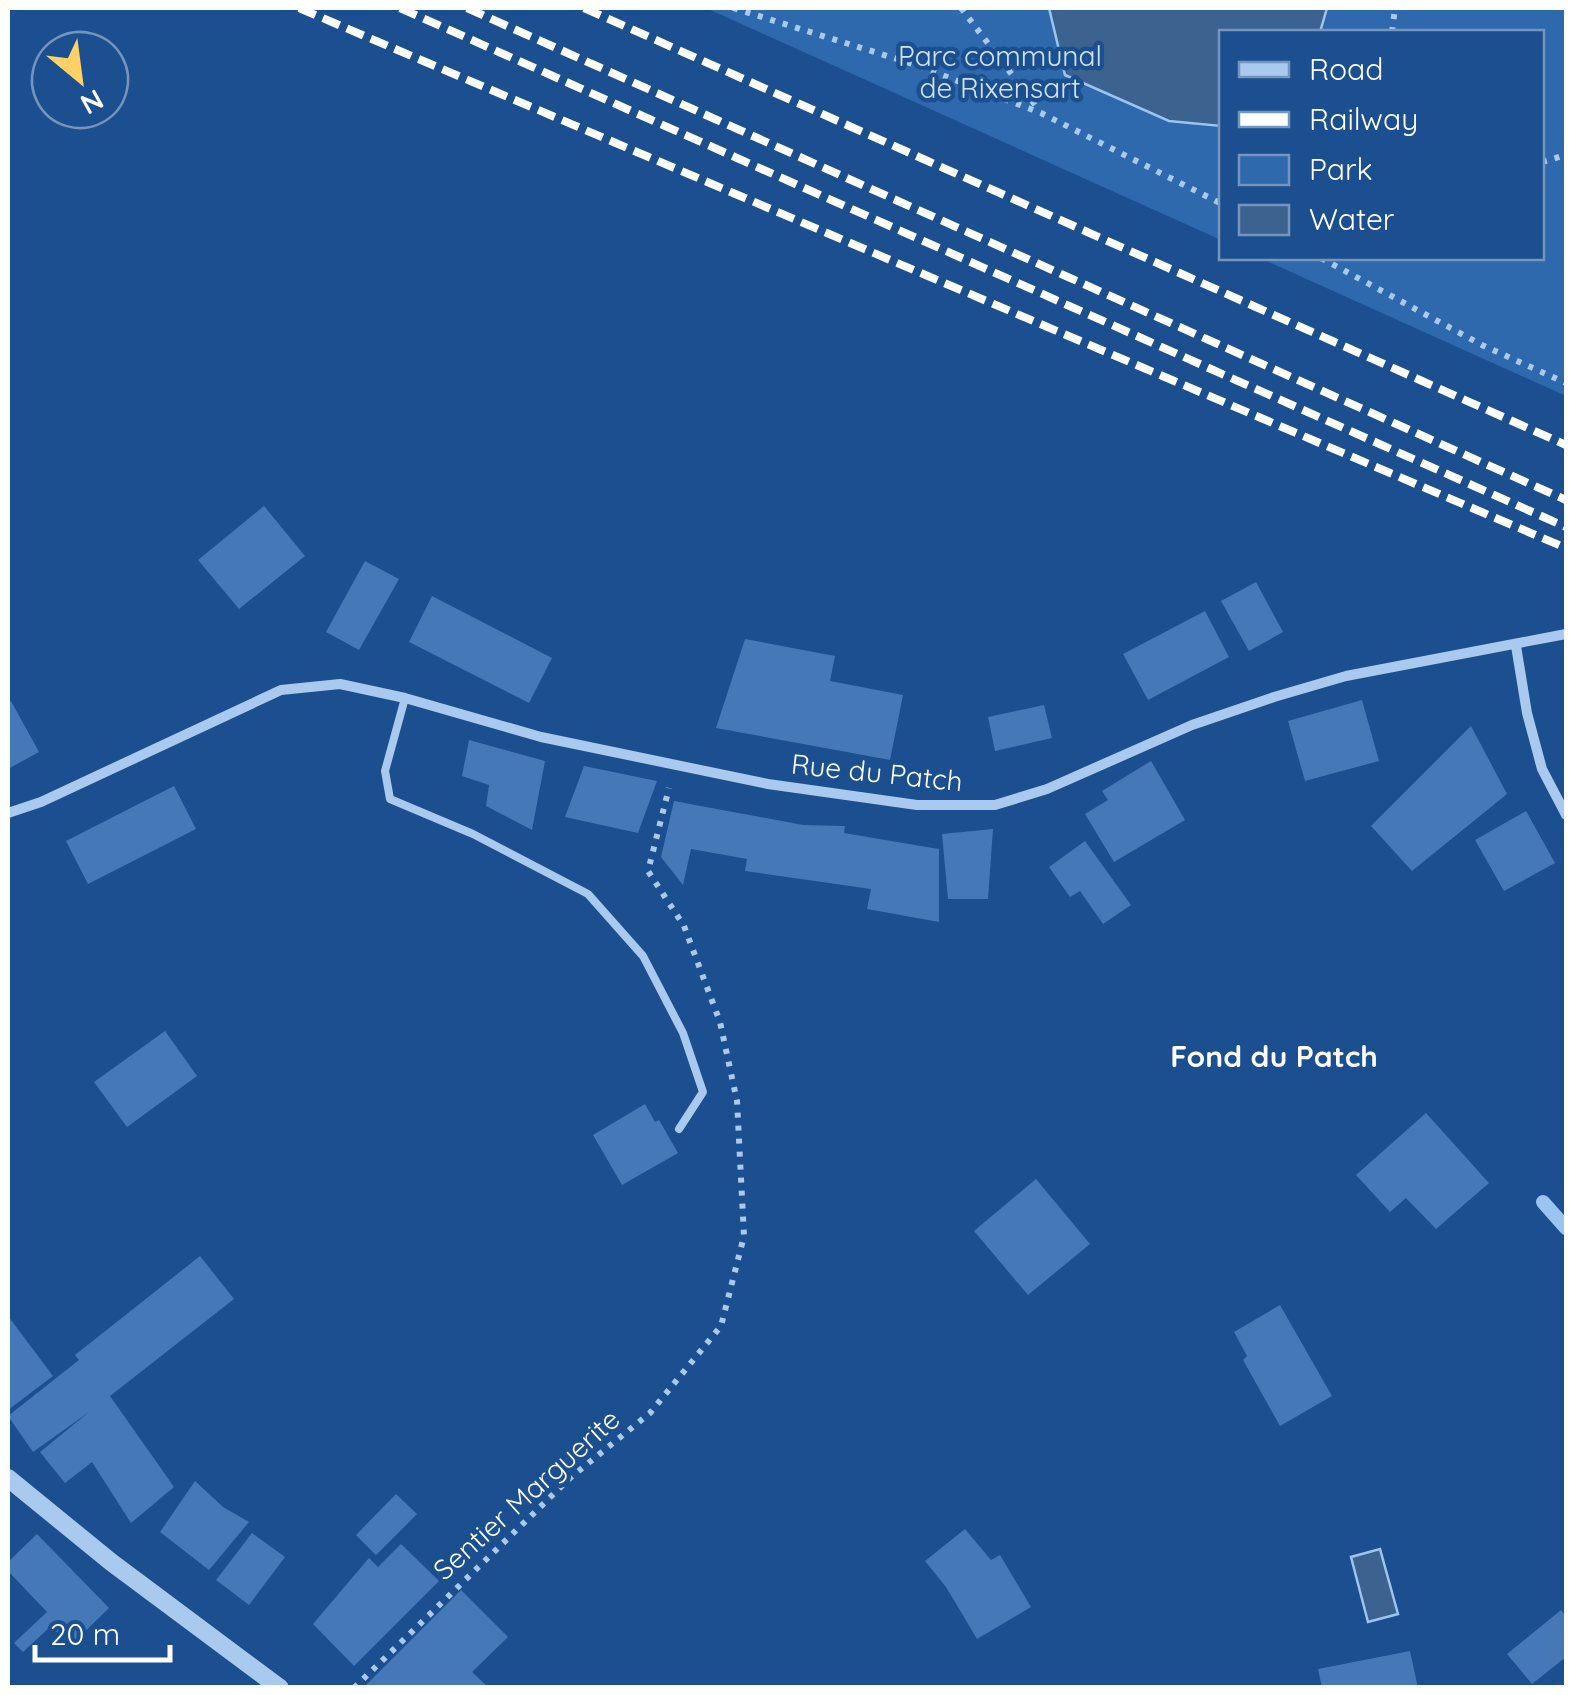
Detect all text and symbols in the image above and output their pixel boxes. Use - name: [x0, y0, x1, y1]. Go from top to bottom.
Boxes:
- north arrow: [30, 30, 130, 130]
- legend: [1219, 30, 1544, 260]
- park label: Parc communal de Rixensart: [898, 38, 1102, 105]
- text: Road: [1309, 50, 1383, 88]
- text: N: [75, 82, 110, 123]
- text: Railway: [1309, 100, 1418, 138]
- text: Park: [1309, 150, 1373, 188]
- text: Water: [1309, 200, 1395, 238]
- street label: Rue du Patch: [790, 746, 964, 798]
- district label: Fond du Patch: [1170, 1037, 1378, 1075]
- street label: Sentier Marguerite: [426, 1401, 626, 1587]
- scale bar: [35, 1600, 170, 1662]
- text: 20 m: [50, 1615, 120, 1653]

